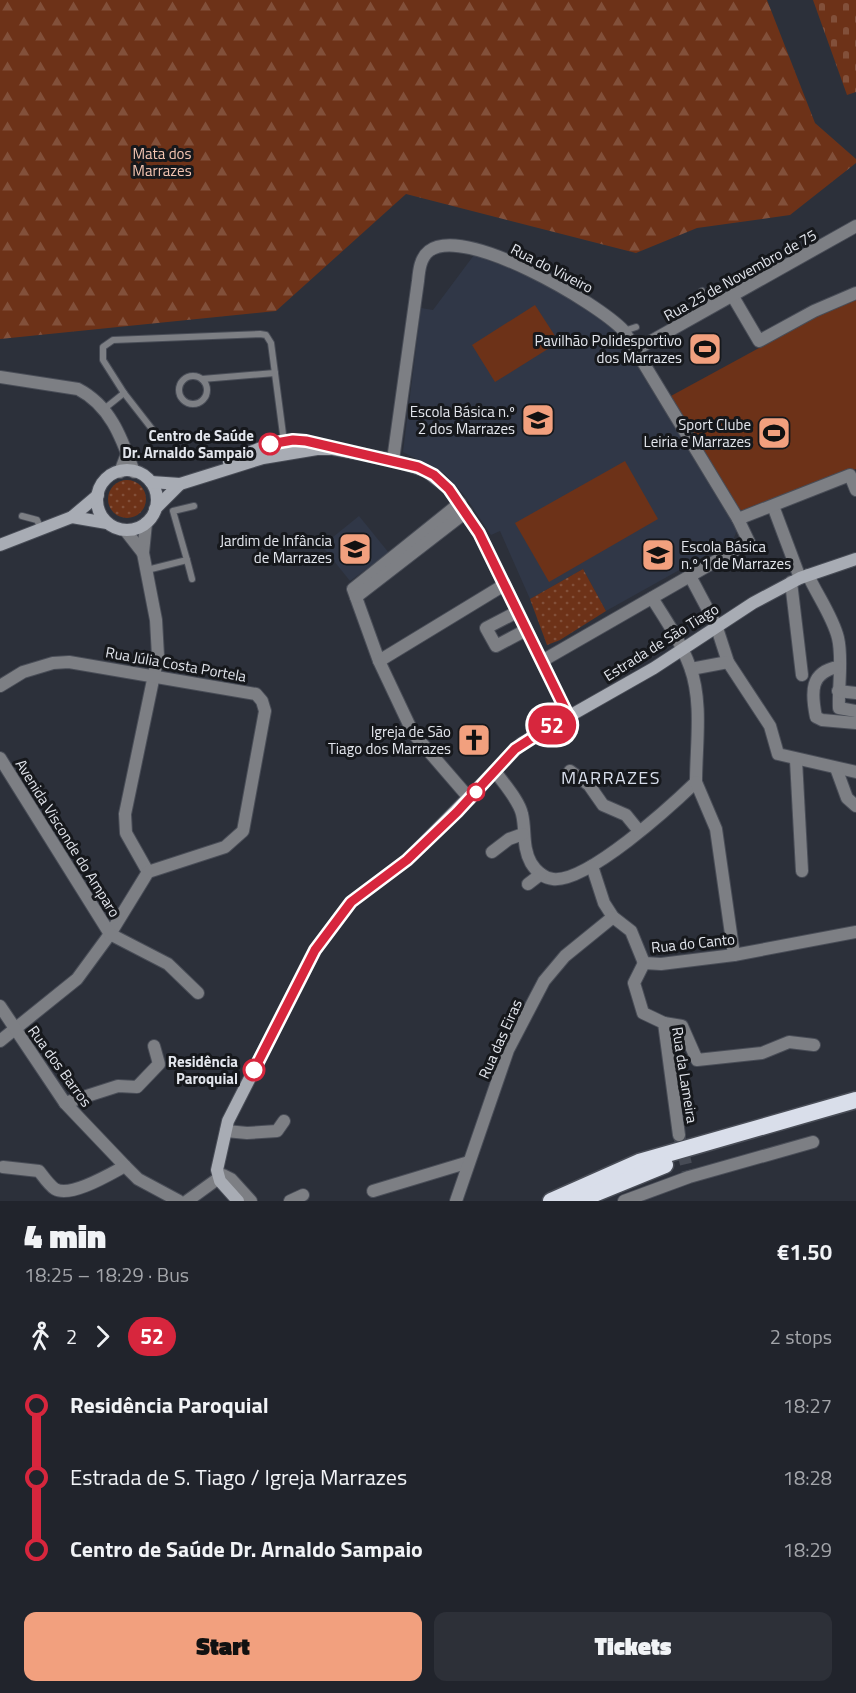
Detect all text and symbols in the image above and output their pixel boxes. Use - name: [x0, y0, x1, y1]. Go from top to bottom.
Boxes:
- park label: Mata dos Marrazes: [132, 142, 192, 182]
- street label: Rua 25 de Novembro de 75: [659, 223, 821, 327]
- street label: Rua do Viveiro: [507, 237, 597, 299]
- place label: Pavilhão Polidesportivo dos Marrazes: [534, 329, 682, 369]
- sports icon: Pavilhão Polidesportivo dos Marrazes: [687, 331, 723, 367]
- place label: Escola Básica n.º 2 dos Marrazes: [410, 400, 515, 440]
- school or university icon: Escola Básica n.º 2 dos Marrazes: [520, 402, 556, 438]
- place label: Sport Clube Leiria e Marrazes: [644, 413, 751, 453]
- sports icon: Sport Clube Leiria e Marrazes: [756, 415, 792, 451]
- place label: Centro de Saúde Dr. Arnaldo Sampaio: [122, 424, 254, 464]
- marker: Centro de Saúde Dr. Arnaldo Sampaio: [259, 433, 281, 455]
- place label: Jardim de Infância de Marrazes: [220, 529, 332, 569]
- school or university icon: Jardim de Infância de Marrazes: [337, 531, 373, 567]
- place label: Escola Básica n.º 1 de Marrazes: [681, 535, 791, 575]
- school or university icon: Escola Básica n.º 1 de Marrazes: [640, 537, 676, 573]
- street label: Estrada de São Tiago: [599, 597, 723, 687]
- street label: Rua Júlia Costa Portela: [104, 640, 249, 688]
- line badge: 52: [525, 706, 579, 744]
- text: 52: [540, 709, 564, 741]
- place label: Igreja de São Tiago dos Marrazes: [328, 720, 451, 760]
- church icon: Igreja de São Tiago dos Marrazes: [456, 722, 492, 758]
- street label: Avenida Visconde do Amparo: [10, 754, 126, 922]
- district label: MARRAZES: [561, 764, 661, 791]
- unlabelled marker: [467, 783, 485, 801]
- street label: Rua do Canto: [650, 927, 736, 959]
- street label: Rua das Eiras: [472, 995, 528, 1082]
- street label: Rua dos Barros: [22, 1020, 98, 1112]
- street label: Rua da Lameira: [666, 1025, 704, 1125]
- place label: Residência Paroquial: [168, 1050, 238, 1090]
- marker: Residência Paroquial: [243, 1059, 265, 1081]
- text: 4 min: [24, 1211, 106, 1261]
- text: €1.50: [777, 1235, 832, 1269]
- text: 18:25 – 18:29 · Bus: [24, 1259, 189, 1290]
- icon: walk: [24, 1320, 57, 1353]
- icon: forward: [86, 1320, 119, 1353]
- text: 52: [140, 1320, 164, 1352]
- text: 2: [66, 1321, 77, 1352]
- text: 2 stops: [770, 1321, 832, 1352]
- text: Residência Paroquial: [70, 1388, 269, 1422]
- text: 18:27: [783, 1390, 832, 1421]
- text: Estrada de S. Tiago / Igreja Marrazes: [70, 1460, 407, 1494]
- text: 18:28: [783, 1462, 832, 1493]
- text: Centro de Saúde Dr. Arnaldo Sampaio: [70, 1532, 423, 1566]
- text: 18:29: [783, 1534, 832, 1565]
- button: Start: [24, 1612, 422, 1681]
- button: Tickets: [434, 1612, 832, 1681]

